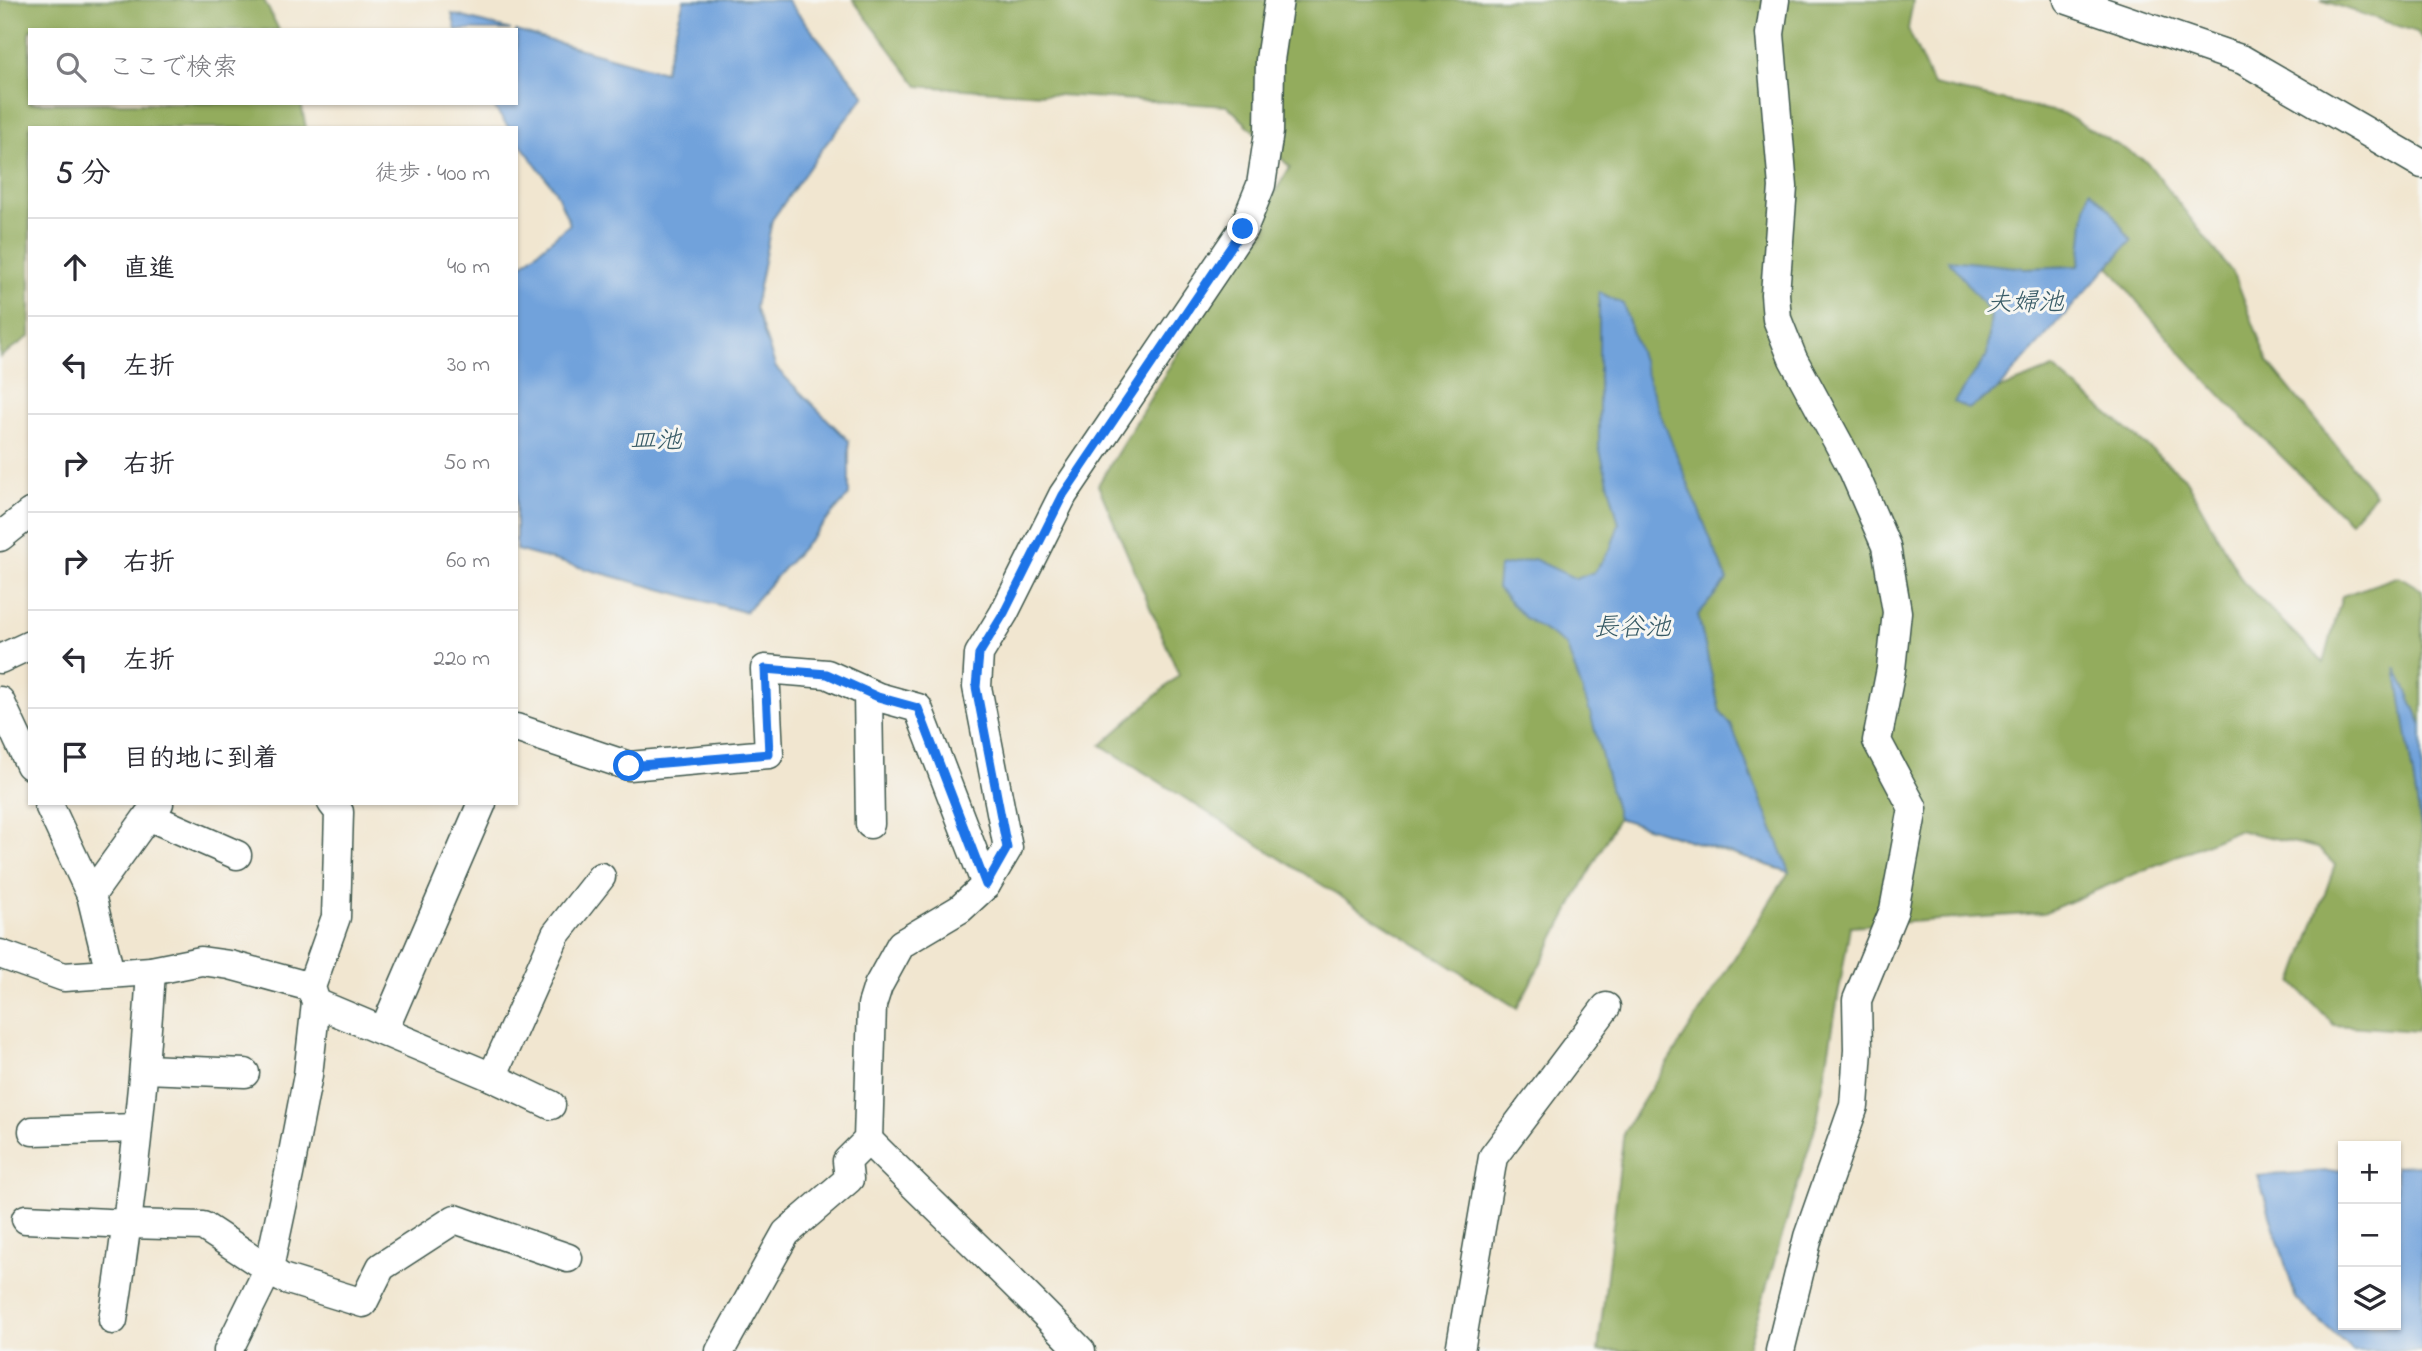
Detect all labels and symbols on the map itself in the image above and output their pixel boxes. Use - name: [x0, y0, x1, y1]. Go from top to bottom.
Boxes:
- route end: [1227, 213, 1258, 244]
- water label: 夫婦池: [1986, 285, 2065, 323]
- water label: 皿池: [630, 423, 683, 461]
- water label: 長谷池: [1593, 610, 1672, 648]
- route start: [613, 750, 644, 781]

